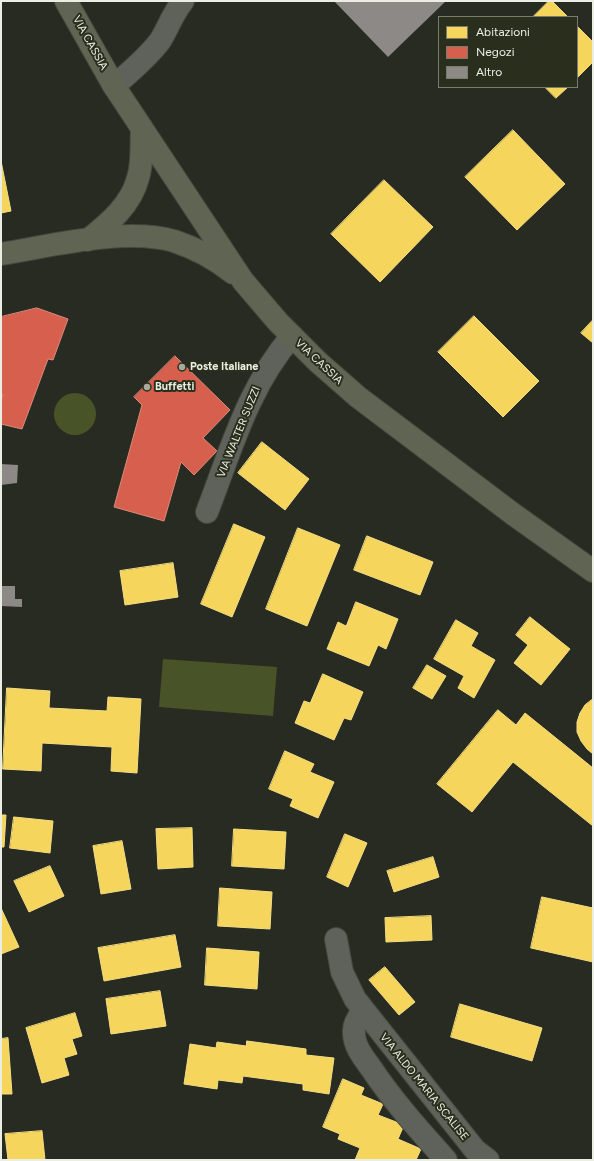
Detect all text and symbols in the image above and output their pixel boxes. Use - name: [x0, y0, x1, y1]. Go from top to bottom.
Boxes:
- street label: VIA CASSIA: [70, 14, 110, 72]
- legend: [438, 16, 578, 88]
- text: Abitazioni: [476, 25, 530, 39]
- text: Negozi: [476, 45, 515, 59]
- text: Altro: [476, 65, 502, 79]
- street label: VIA CASSIA: [293, 337, 345, 387]
- place label: Poste Italiane: [190, 360, 258, 374]
- marker: Poste Italiane: [177, 362, 187, 372]
- place label: Buffetti: [155, 380, 194, 394]
- marker: Buffetti: [142, 382, 152, 392]
- street label: VIA WALTER SUZZI: [215, 385, 263, 479]
- street label: VIA ALDO MARIA SCALISE: [377, 1031, 471, 1143]

